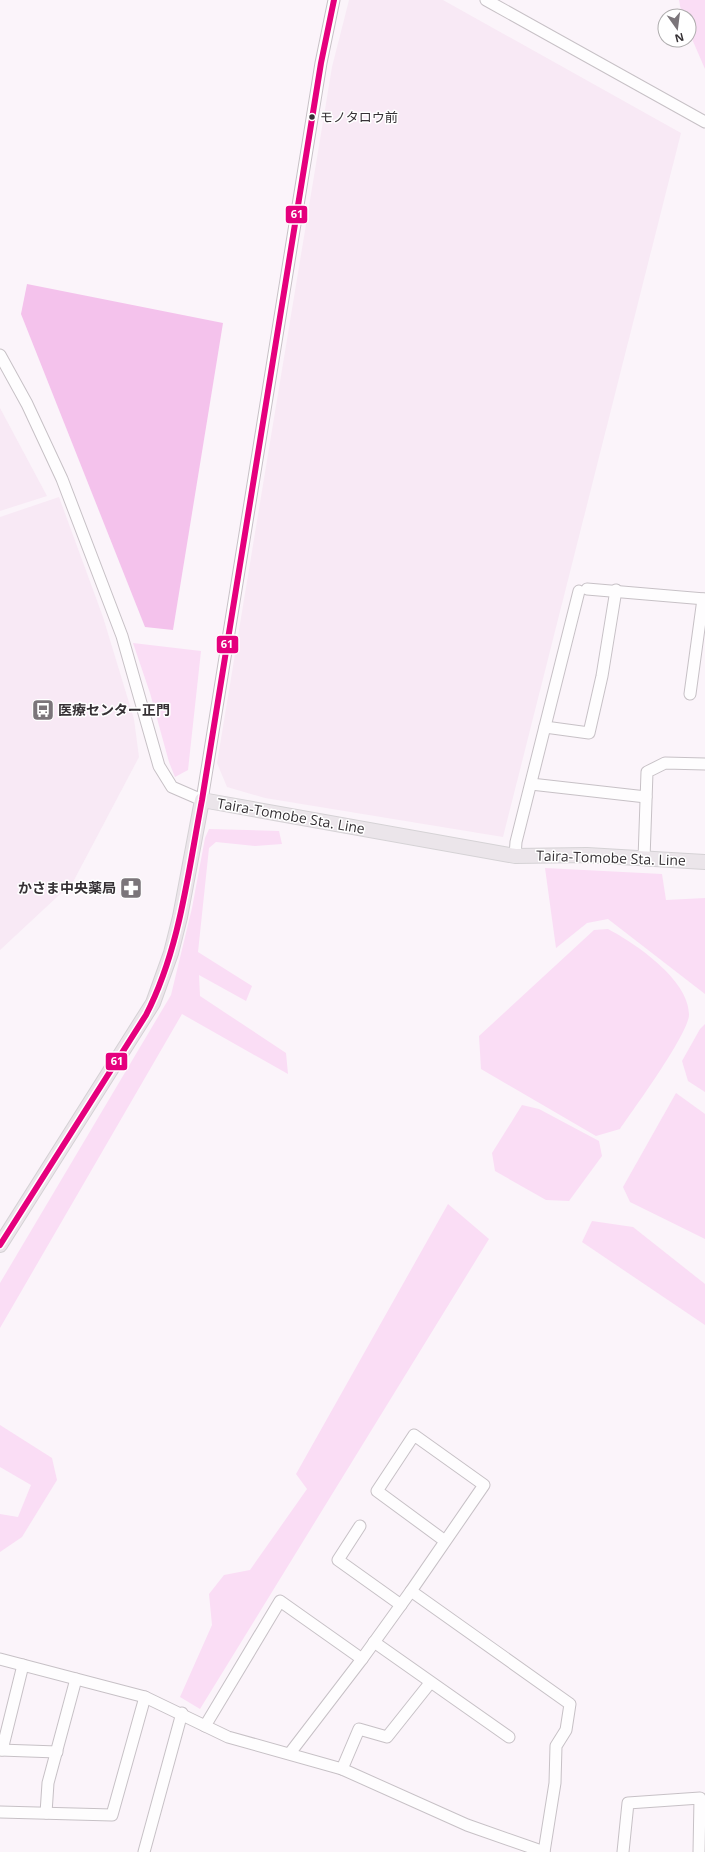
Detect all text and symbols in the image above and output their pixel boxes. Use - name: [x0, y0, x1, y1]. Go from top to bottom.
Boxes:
- north arrow: [657, 8, 697, 48]
- text: N: [673, 30, 686, 47]
- place label: モノタロウ前: [320, 108, 398, 126]
- marker: モノタロウ前: [307, 112, 317, 122]
- line badge: 61: [285, 205, 308, 224]
- text: 61: [291, 206, 303, 221]
- line badge: 61: [216, 635, 239, 654]
- text: 61: [221, 636, 233, 651]
- bus stop icon: 医療センター正門: [30, 697, 56, 723]
- place label: 医療センター正門: [58, 700, 170, 719]
- street label: Taira-Tomobe Sta. Line: [216, 793, 367, 838]
- street label: Taira-Tomobe Sta. Line: [536, 845, 686, 870]
- pharmacy icon: かさま中央薬局: [118, 875, 144, 901]
- place label: かさま中央薬局: [18, 878, 116, 897]
- line badge: 61: [105, 1052, 128, 1071]
- text: 61: [111, 1053, 123, 1068]

